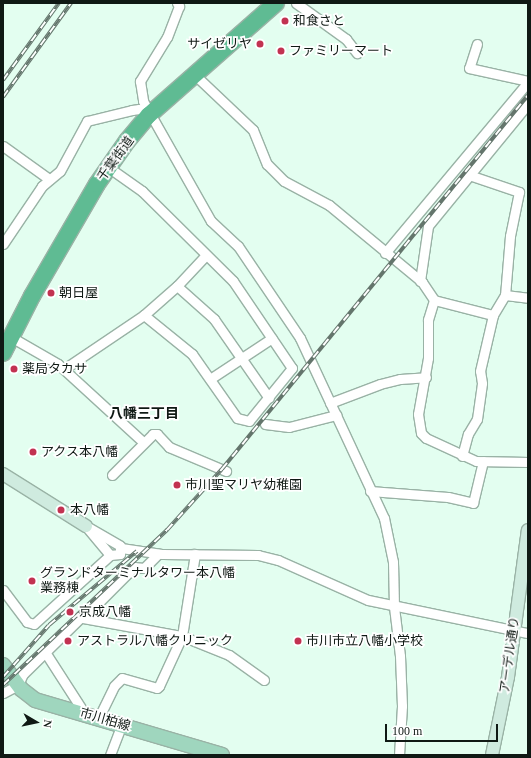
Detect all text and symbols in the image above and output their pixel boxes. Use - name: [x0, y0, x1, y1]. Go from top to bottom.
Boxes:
- place label: 和食さと: [293, 13, 345, 29]
- marker: 和食さと: [280, 16, 290, 26]
- place label: サイゼリヤ: [187, 36, 252, 52]
- marker: サイゼリヤ: [255, 39, 265, 49]
- place label: ファミリーマート: [289, 43, 393, 59]
- marker: ファミリーマート: [276, 46, 286, 56]
- street label: 千葉街道: [94, 133, 138, 185]
- place label: 朝日屋: [59, 285, 98, 301]
- marker: 朝日屋: [46, 288, 56, 298]
- place label: 薬局タカサ: [22, 361, 87, 377]
- marker: 薬局タカサ: [9, 364, 19, 374]
- district label: 八幡三丁目: [109, 406, 179, 422]
- place label: アクス本八幡: [41, 444, 119, 460]
- marker: アクス本八幡: [28, 447, 38, 457]
- place label: 市川聖マリヤ幼稚園: [185, 477, 302, 493]
- marker: 市川聖マリヤ幼稚園: [172, 480, 182, 490]
- place label: 本八幡: [70, 502, 109, 518]
- marker: 本八幡: [55, 504, 67, 516]
- place label: グランドターミナルタワー本八幡 業務棟: [40, 566, 235, 597]
- marker: グランドターミナルタワー本八幡 業務棟: [27, 576, 37, 586]
- place label: 京成八幡: [79, 604, 131, 620]
- marker: 京成八幡: [64, 606, 76, 618]
- street label: アーデル通り: [497, 616, 523, 694]
- place label: アストラル八幡クリニック: [77, 633, 233, 649]
- place label: 市川市立八幡小学校: [306, 633, 423, 649]
- marker: アストラル八幡クリニック: [62, 635, 74, 647]
- marker: 市川市立八幡小学校: [293, 636, 303, 646]
- north arrow: [16, 702, 56, 742]
- street label: 市川柏線: [78, 705, 132, 735]
- scale bar: [387, 716, 500, 742]
- text: N: [41, 719, 54, 729]
- text: 100 m: [392, 724, 422, 738]

